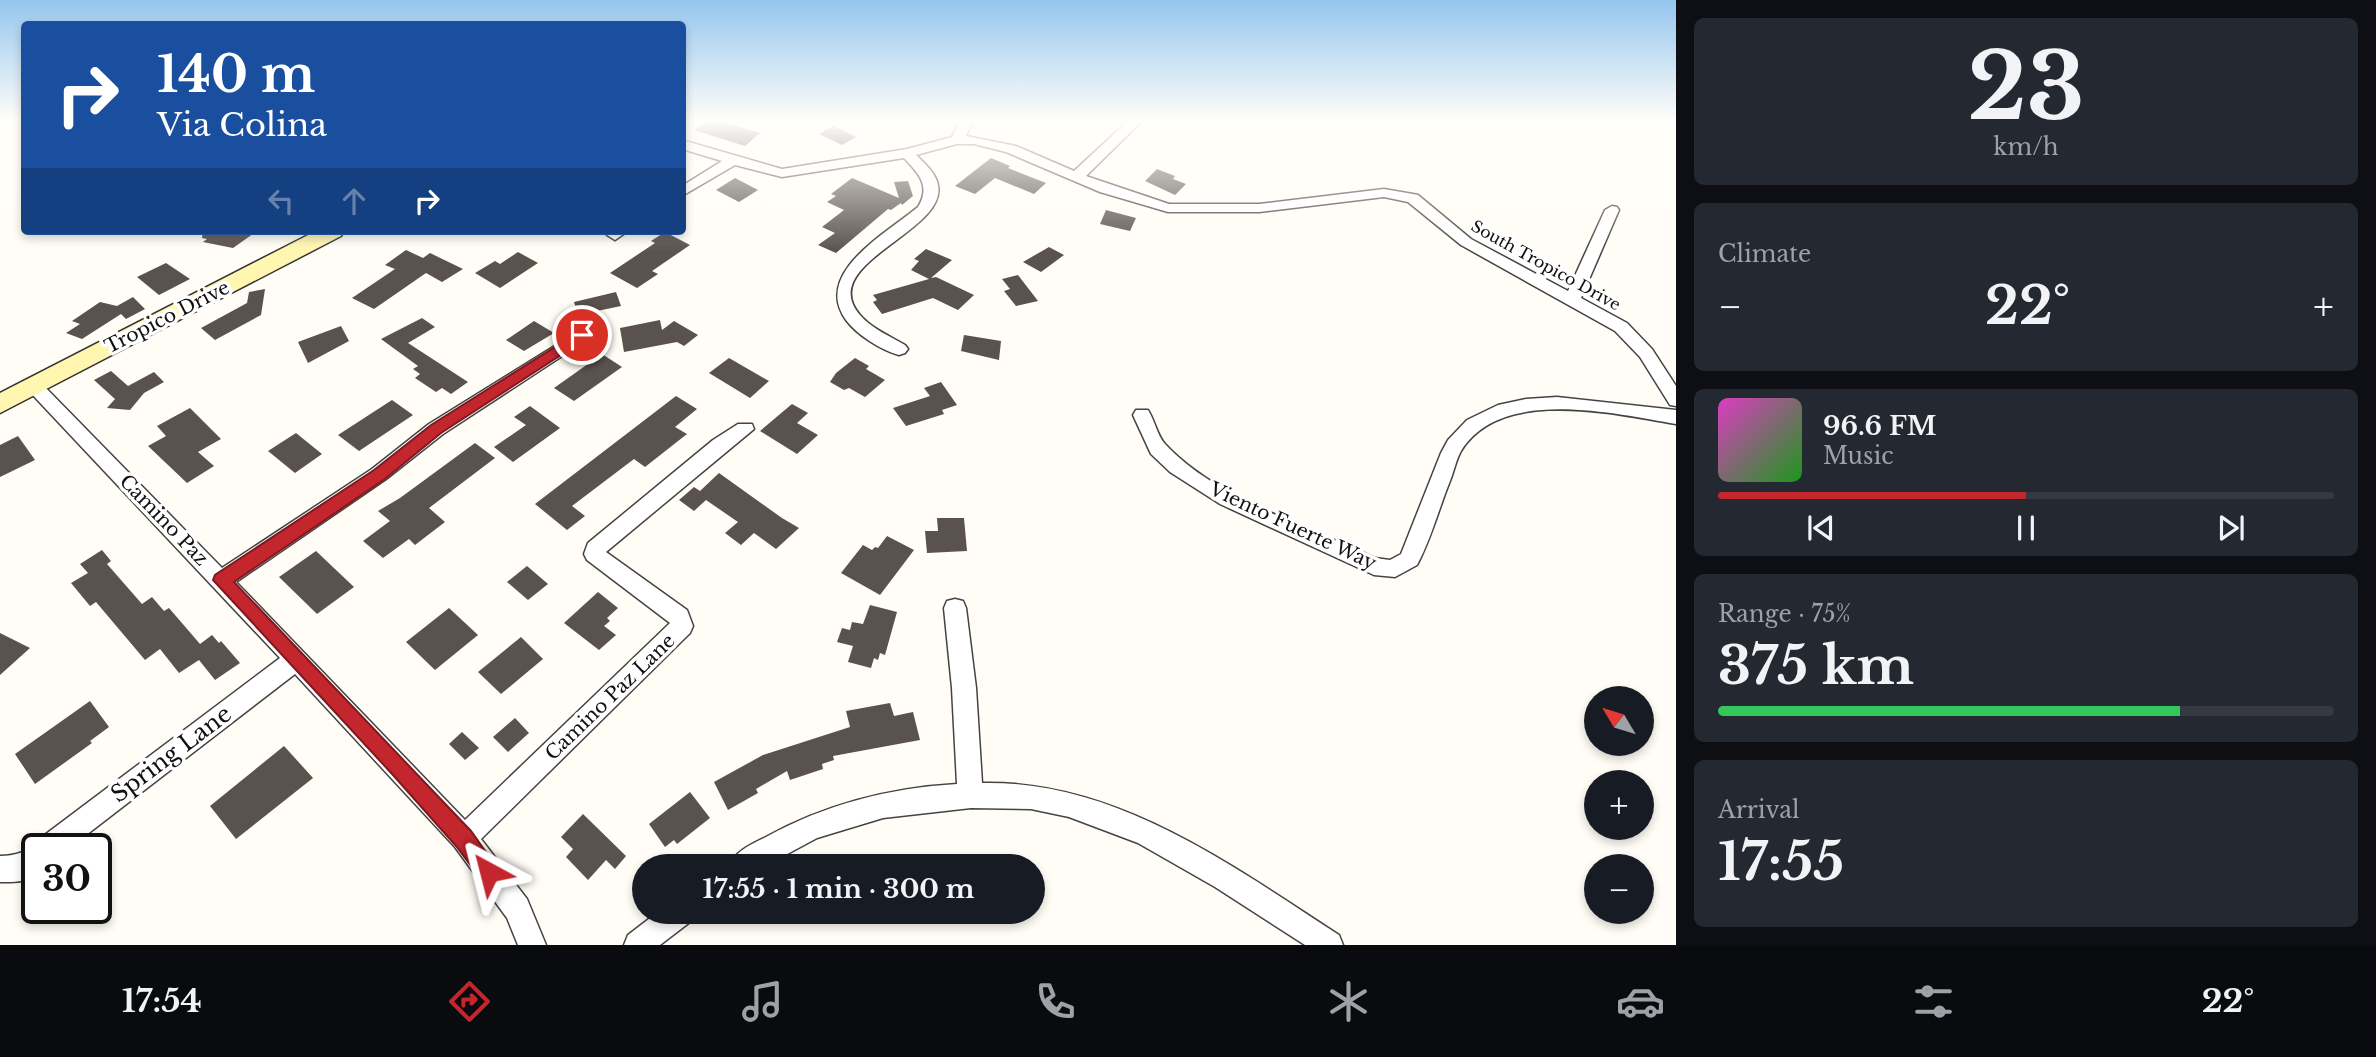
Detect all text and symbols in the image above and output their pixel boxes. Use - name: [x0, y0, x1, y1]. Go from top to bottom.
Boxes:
- text: 23: [1967, 31, 2085, 144]
- text: 140 m: [157, 44, 315, 105]
- icon: right: [42, 49, 133, 140]
- text: Via Colina: [157, 105, 327, 145]
- text: km/h: [1993, 133, 2059, 161]
- icon: left: [262, 182, 300, 220]
- icon: ahead: [335, 182, 373, 220]
- icon: right: [408, 182, 446, 220]
- street label: South Tropico Drive: [1468, 216, 1624, 314]
- text: Climate: [1718, 240, 1811, 268]
- text: 22°: [1985, 274, 2070, 338]
- street label: Tropico Drive: [101, 276, 233, 358]
- text: −: [1718, 283, 1742, 330]
- text: +: [2313, 283, 2334, 330]
- pin: [552, 305, 612, 365]
- icon: arrive: [563, 316, 601, 354]
- text: 96.6 FM: [1823, 410, 1937, 442]
- text: Music: [1823, 442, 1894, 470]
- street label: Camino Paz: [115, 470, 213, 570]
- street label: Viento Fuerte Way: [1205, 477, 1380, 575]
- icon: previous: [1802, 509, 1840, 547]
- icon: pause: [2007, 509, 2045, 547]
- icon: next: [2212, 509, 2250, 547]
- text: Range · 75%: [1718, 600, 1851, 628]
- street label: Camino Paz Lane: [540, 629, 680, 765]
- text: 375 km: [1718, 634, 1914, 698]
- north arrow: [1584, 686, 1654, 756]
- map controls: [1584, 686, 1654, 924]
- street label: Spring Lane: [105, 700, 237, 808]
- button: +: [1584, 770, 1654, 840]
- text: Arrival: [1718, 796, 1799, 824]
- text: 17:55: [1718, 830, 1844, 894]
- speed limit sign: 30: [21, 833, 112, 924]
- position arrow: [452, 835, 526, 909]
- button: −: [1584, 854, 1654, 924]
- text: 17:55 · 1 min · 300 m: [702, 873, 975, 905]
- icon: directions: [445, 977, 494, 1026]
- icon: music: [738, 977, 787, 1026]
- icon: phone: [1031, 977, 1080, 1026]
- icon: climate: [1324, 977, 1373, 1026]
- icon: car: [1616, 977, 1665, 1026]
- icon: filters: [1909, 977, 1958, 1026]
- text: 17:54: [122, 981, 202, 1021]
- text: 22°: [2202, 981, 2254, 1021]

